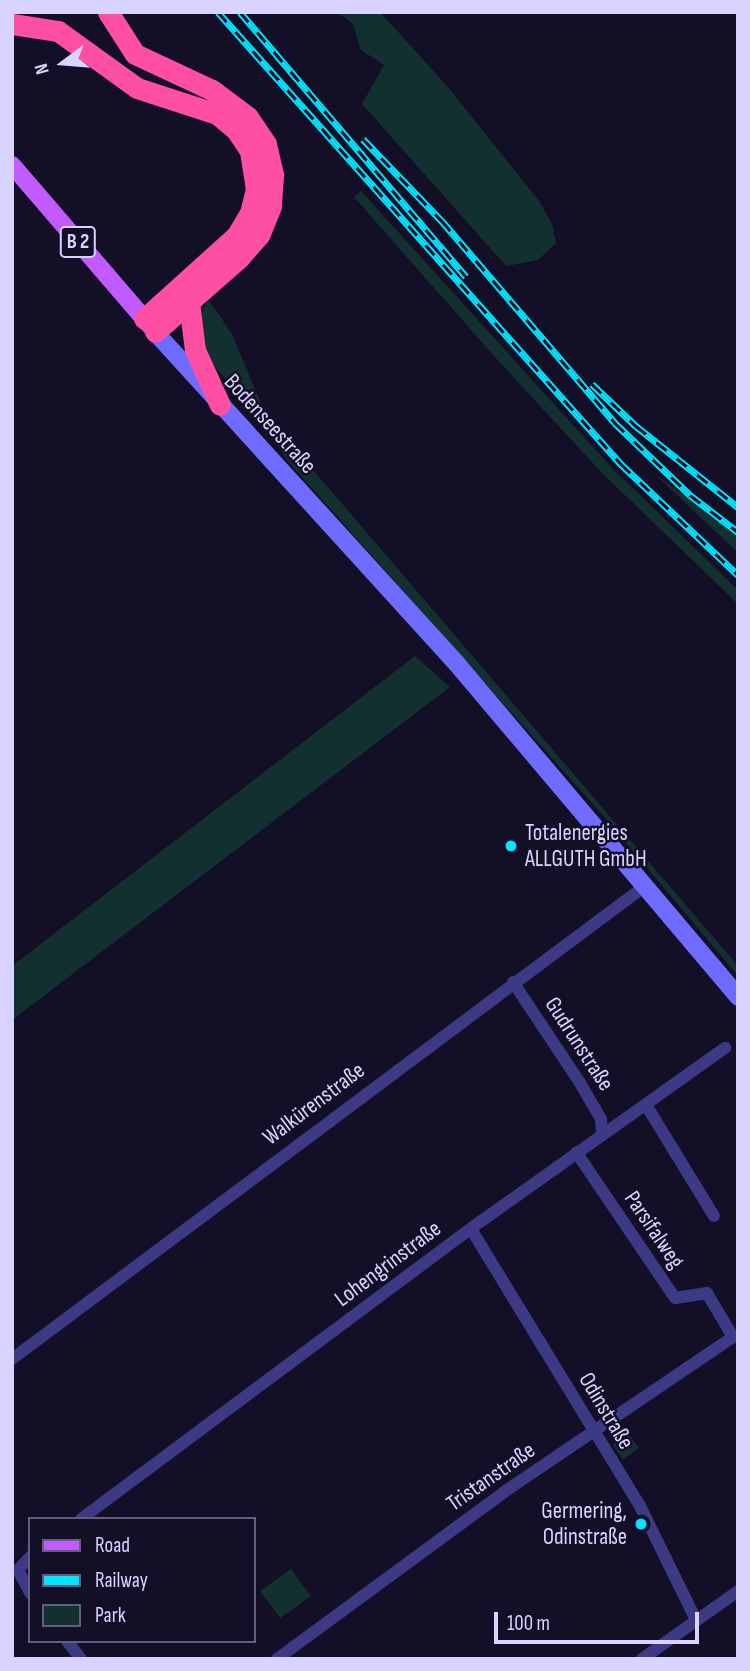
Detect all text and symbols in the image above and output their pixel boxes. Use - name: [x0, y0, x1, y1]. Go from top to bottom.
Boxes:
- north arrow: [28, 28, 98, 98]
- text: N: [30, 61, 55, 77]
- road number: B 2: [59, 224, 97, 260]
- street label: Bodenseestraße: [218, 369, 322, 479]
- place label: Totalenergies ALLGUTH GmbH: [525, 819, 647, 873]
- marker: Totalenergies ALLGUTH GmbH: [503, 838, 519, 854]
- street label: Gudrunstraße: [539, 992, 619, 1096]
- street label: Walkürenstraße: [258, 1057, 370, 1151]
- street label: Parsifalweg: [618, 1186, 690, 1274]
- street label: Lohengrinstraße: [329, 1215, 447, 1313]
- street label: Odinstraße: [572, 1368, 640, 1454]
- street label: Tristanstraße: [441, 1437, 541, 1517]
- place label: Germering, Odinstraße: [541, 1497, 627, 1551]
- marker: Germering, Odinstraße: [633, 1516, 649, 1532]
- legend: [28, 1517, 256, 1643]
- text: Road: [95, 1533, 130, 1558]
- text: Railway: [95, 1568, 148, 1593]
- scale bar: [498, 1598, 703, 1642]
- text: Park: [95, 1603, 126, 1628]
- text: 100 m: [507, 1611, 550, 1636]

